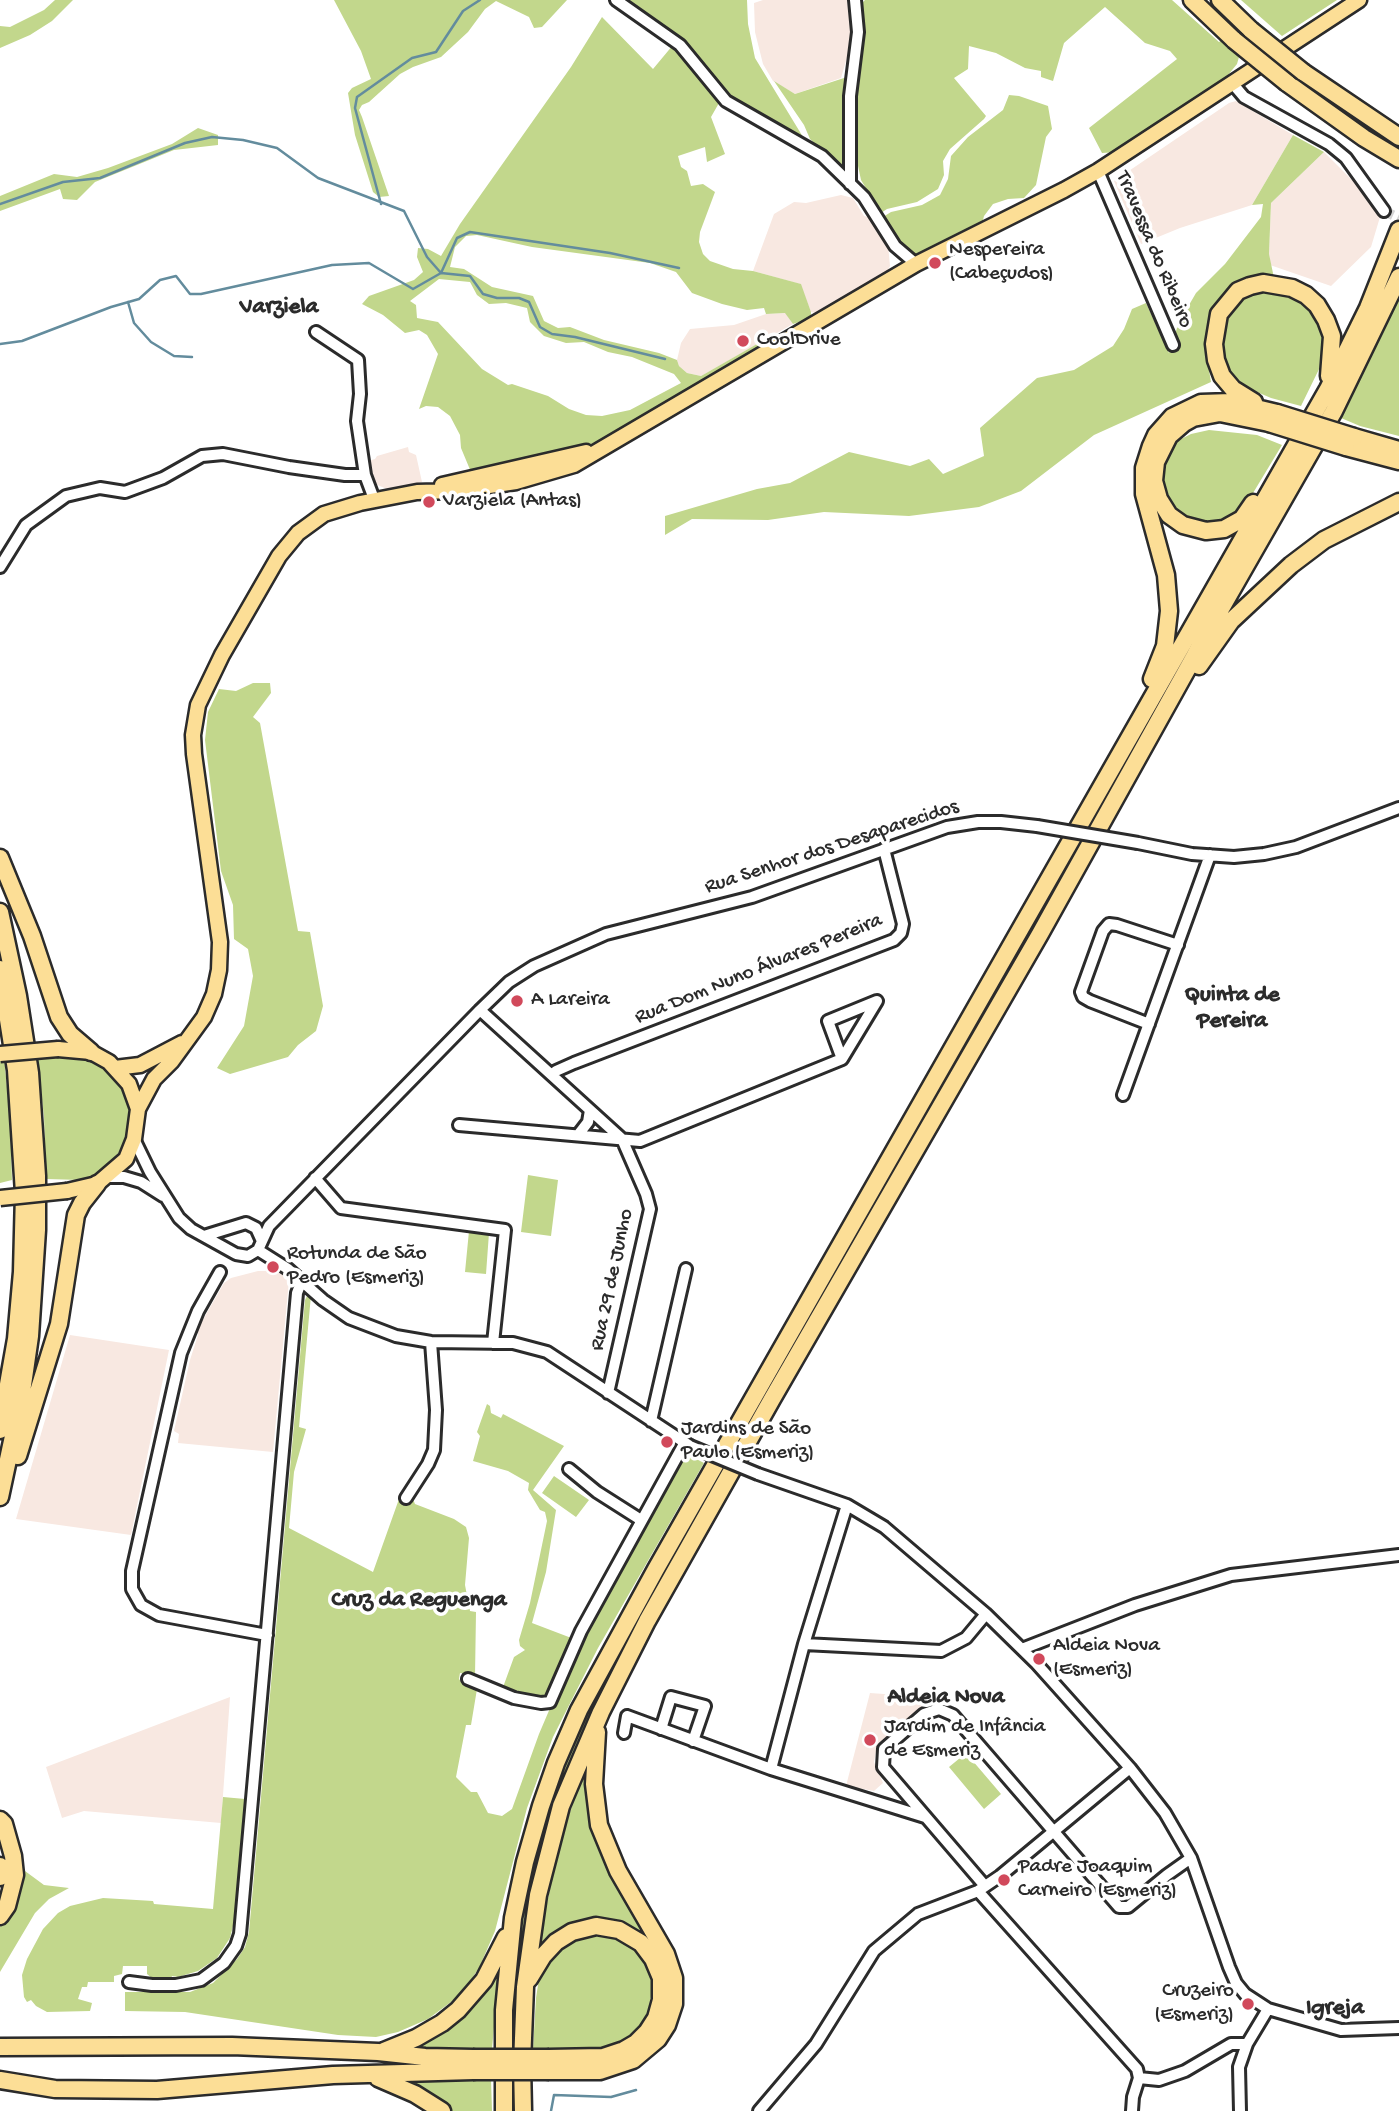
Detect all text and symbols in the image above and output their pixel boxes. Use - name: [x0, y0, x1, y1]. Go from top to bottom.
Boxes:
- street label: Travessa do Ribeiro: [1109, 168, 1197, 332]
- place label: Nespereira (Cabeçudos): [949, 238, 1054, 288]
- marker: Nespereira (Cabeçudos): [927, 255, 943, 271]
- district label: Varziela: [240, 294, 318, 322]
- place label: CoolDrive: [757, 328, 841, 354]
- marker: CoolDrive: [735, 333, 751, 349]
- place label: Varziela (Antas): [443, 489, 582, 515]
- marker: Varziela (Antas): [421, 494, 437, 510]
- street label: Rua Senhor dos Desaparecidos: [702, 795, 962, 901]
- street label: Rua Dom Nuno Álvares Pereira: [632, 909, 886, 1031]
- district label: Quinta de Pereira: [1184, 982, 1280, 1036]
- place label: A Lareira: [531, 988, 610, 1014]
- marker: A Lareira: [509, 993, 525, 1009]
- street label: Rua 29 de Junho: [586, 1207, 640, 1353]
- place label: Rotunda de São Pedro (Esmeriz): [287, 1242, 427, 1292]
- marker: Rotunda de São Pedro (Esmeriz): [265, 1259, 281, 1275]
- place label: Jardins de São Paulo (Esmeriz): [681, 1417, 814, 1467]
- marker: Jardins de São Paulo (Esmeriz): [659, 1434, 675, 1450]
- district label: Cruz da Reguenga: [331, 1587, 507, 1615]
- place label: Aldeia Nova (Esmeriz): [1053, 1634, 1160, 1684]
- marker: Aldeia Nova (Esmeriz): [1031, 1651, 1047, 1667]
- district label: Aldeia Nova: [887, 1684, 1005, 1712]
- place label: Jardim de Infância de Esmeriz: [884, 1715, 1046, 1765]
- marker: Jardim de Infância de Esmeriz: [862, 1732, 878, 1748]
- place label: Padre Joaquim Carneiro (Esmeriz): [1018, 1855, 1177, 1905]
- marker: Padre Joaquim Carneiro (Esmeriz): [996, 1872, 1012, 1888]
- place label: Cruzeiro (Esmeriz): [1154, 1979, 1234, 2029]
- district label: Igreja: [1306, 1995, 1364, 2023]
- marker: Cruzeiro (Esmeriz): [1240, 1996, 1256, 2012]

